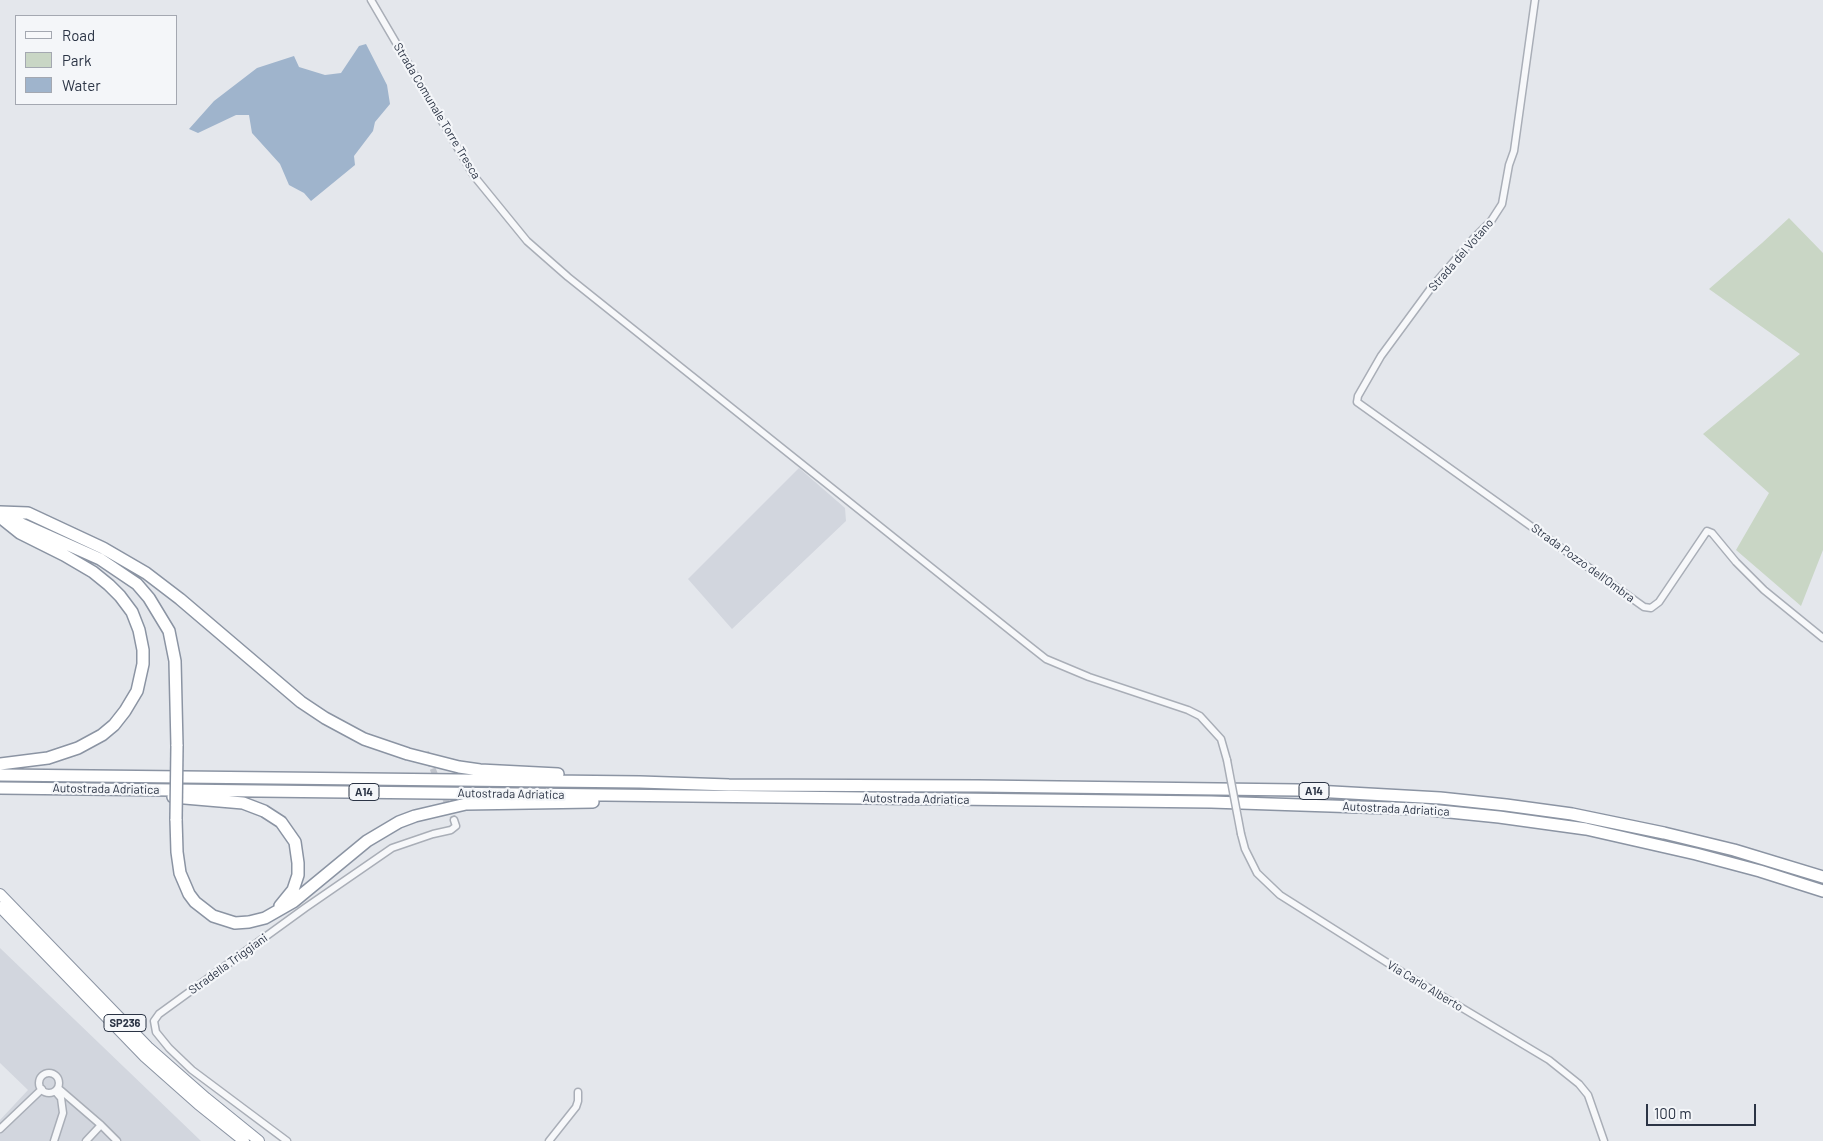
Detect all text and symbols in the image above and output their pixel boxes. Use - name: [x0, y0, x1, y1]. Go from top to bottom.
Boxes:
- legend: [15, 15, 178, 105]
- text: Road: [62, 26, 95, 44]
- street label: Strada Comunale Torre Tresca: [391, 40, 483, 182]
- text: Park: [62, 51, 91, 69]
- text: Water: [62, 76, 101, 94]
- street label: Strada del Votano: [1426, 216, 1496, 294]
- street label: Strada Pozzo dell'Ombra: [1528, 521, 1638, 605]
- street label: Autostrada Adriatica: [52, 781, 160, 797]
- road number: A14: [1299, 782, 1329, 799]
- road number: A14: [349, 784, 379, 800]
- street label: Autostrada Adriatica: [457, 786, 565, 802]
- street label: Autostrada Adriatica: [862, 791, 970, 807]
- street label: Autostrada Adriatica: [1342, 799, 1450, 819]
- street label: Stradella Triggiani: [186, 931, 270, 997]
- street label: Via Carlo Alberto: [1384, 958, 1466, 1014]
- road number: SP236: [104, 1014, 146, 1032]
- scale bar: [1648, 1094, 1758, 1126]
- text: 100 m: [1654, 1104, 1692, 1122]

